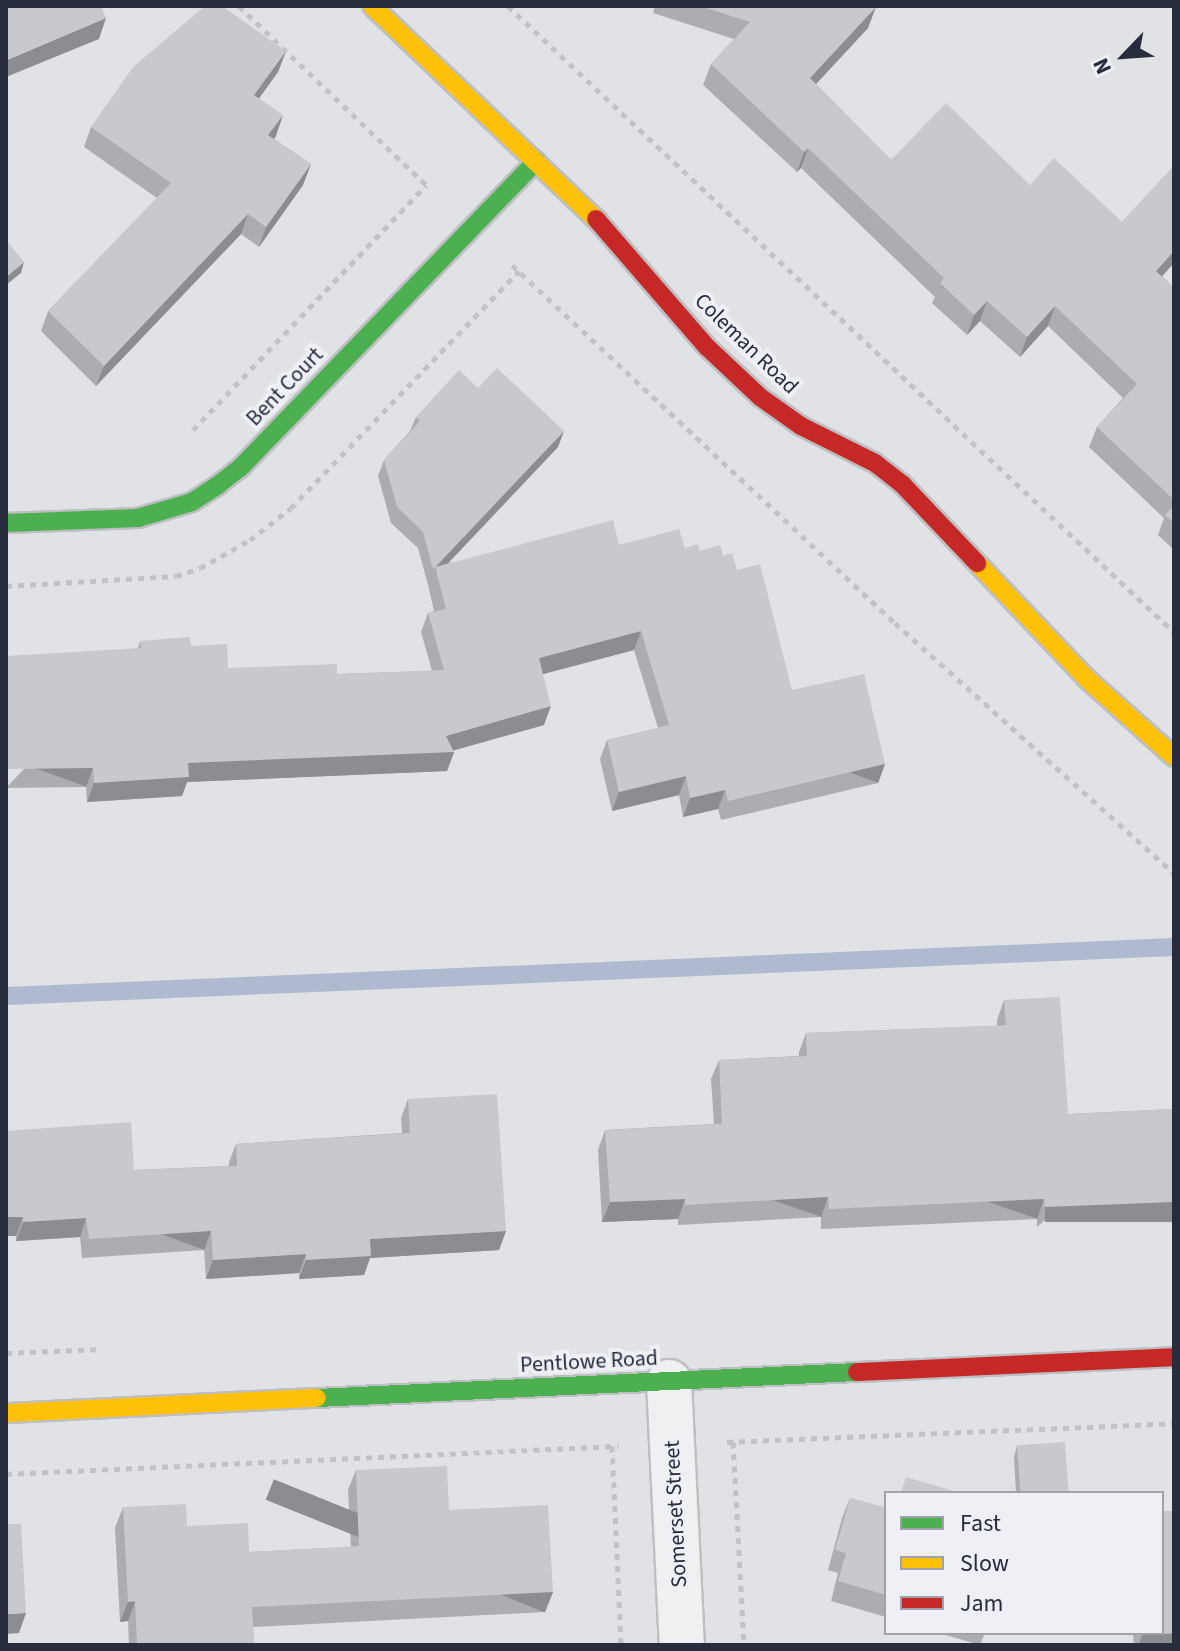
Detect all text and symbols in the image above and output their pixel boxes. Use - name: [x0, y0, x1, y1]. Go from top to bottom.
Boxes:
- north arrow: [1084, 16, 1164, 96]
- text: N: [1085, 53, 1120, 80]
- street label: Coleman Road: [689, 288, 803, 400]
- street label: Bent Court: [241, 342, 329, 432]
- street label: Pentlowe Road: [519, 1345, 659, 1379]
- street label: Somerset Street: [659, 1440, 693, 1588]
- legend: [884, 1491, 1164, 1635]
- text: Fast: [960, 1506, 1001, 1541]
- text: Slow: [960, 1546, 1009, 1581]
- text: Jam: [960, 1586, 1004, 1621]

